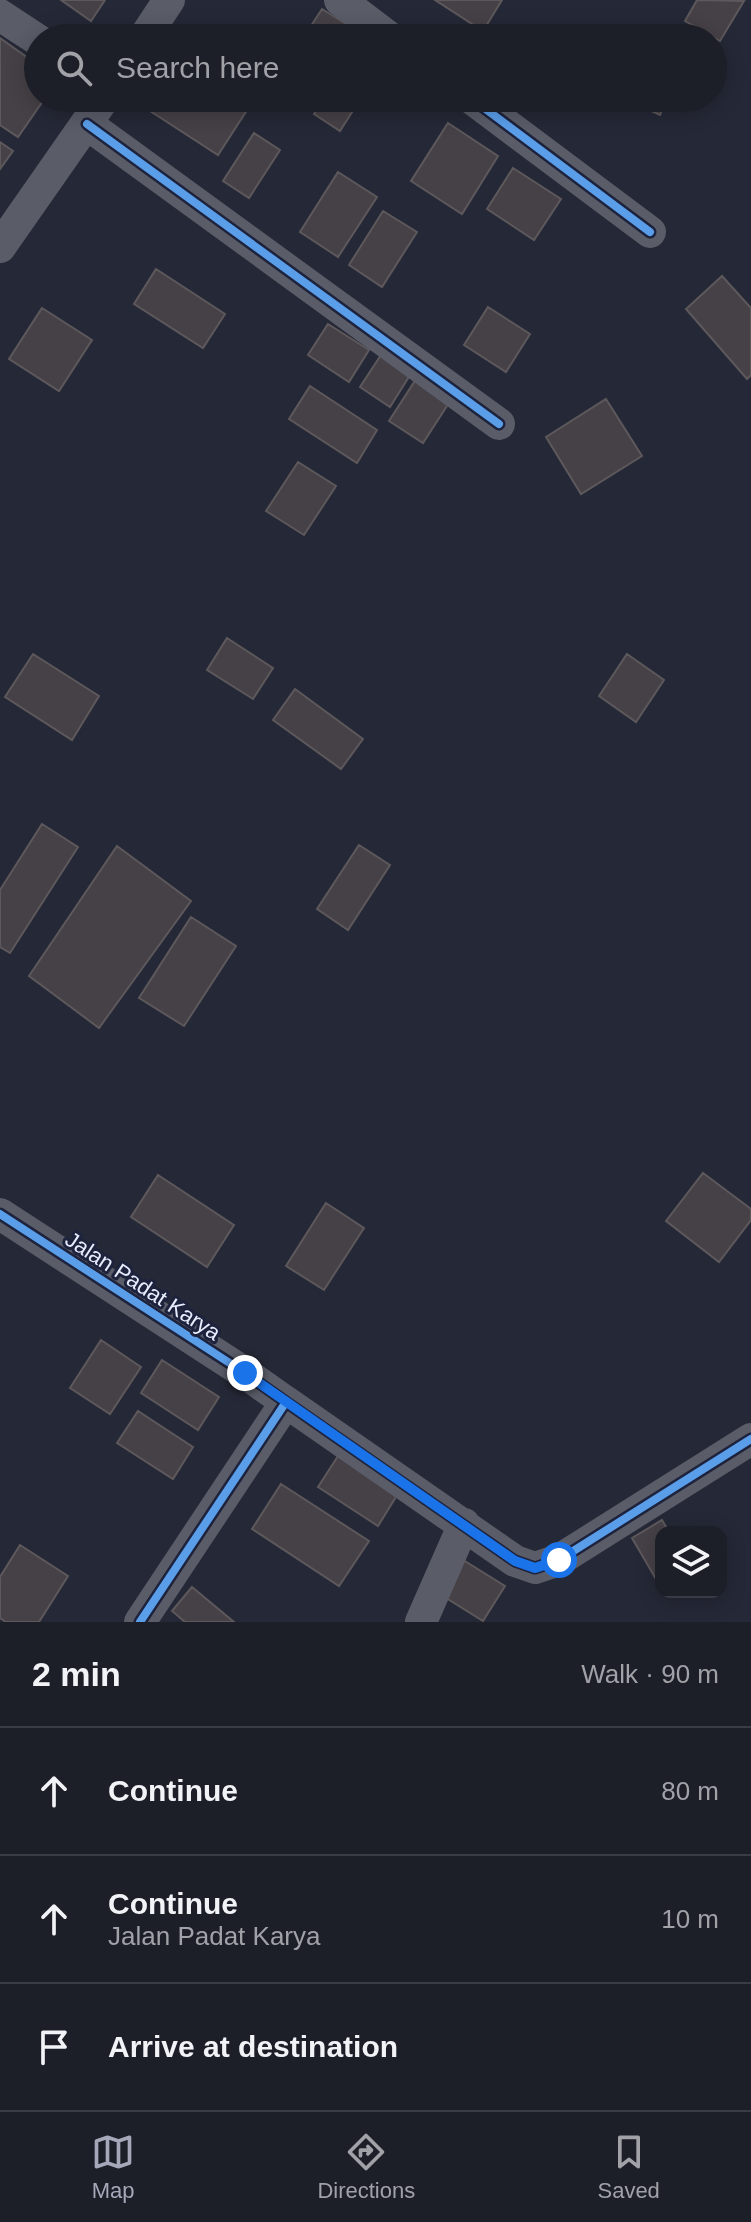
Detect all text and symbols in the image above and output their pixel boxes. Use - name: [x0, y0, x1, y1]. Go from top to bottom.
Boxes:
- search box: [24, 24, 727, 112]
- icon: search: [52, 46, 96, 90]
- text: Search here: [116, 51, 279, 84]
- street label: Jalan Padat Karya: [61, 1227, 226, 1346]
- route end: [227, 1355, 263, 1391]
- map controls: [655, 1526, 727, 1598]
- button: layers: [655, 1526, 727, 1598]
- route start: [541, 1542, 577, 1578]
- text: 2 min: [32, 1655, 121, 1693]
- text: Walk · 90 m: [581, 1659, 719, 1689]
- icon: ahead: [32, 1769, 76, 1813]
- text: Continue: [108, 1774, 238, 1807]
- text: 80 m: [661, 1776, 719, 1806]
- text: Continue: [108, 1887, 238, 1920]
- icon: ahead: [32, 1897, 76, 1941]
- text: 10 m: [661, 1904, 719, 1934]
- text: Jalan Padat Karya: [108, 1921, 320, 1951]
- icon: arrive: [32, 2025, 76, 2069]
- text: Arrive at destination: [108, 2030, 398, 2063]
- tab: Map: [91, 2130, 135, 2204]
- tab: Directions: [317, 2130, 415, 2204]
- tab: Saved: [597, 2130, 660, 2204]

